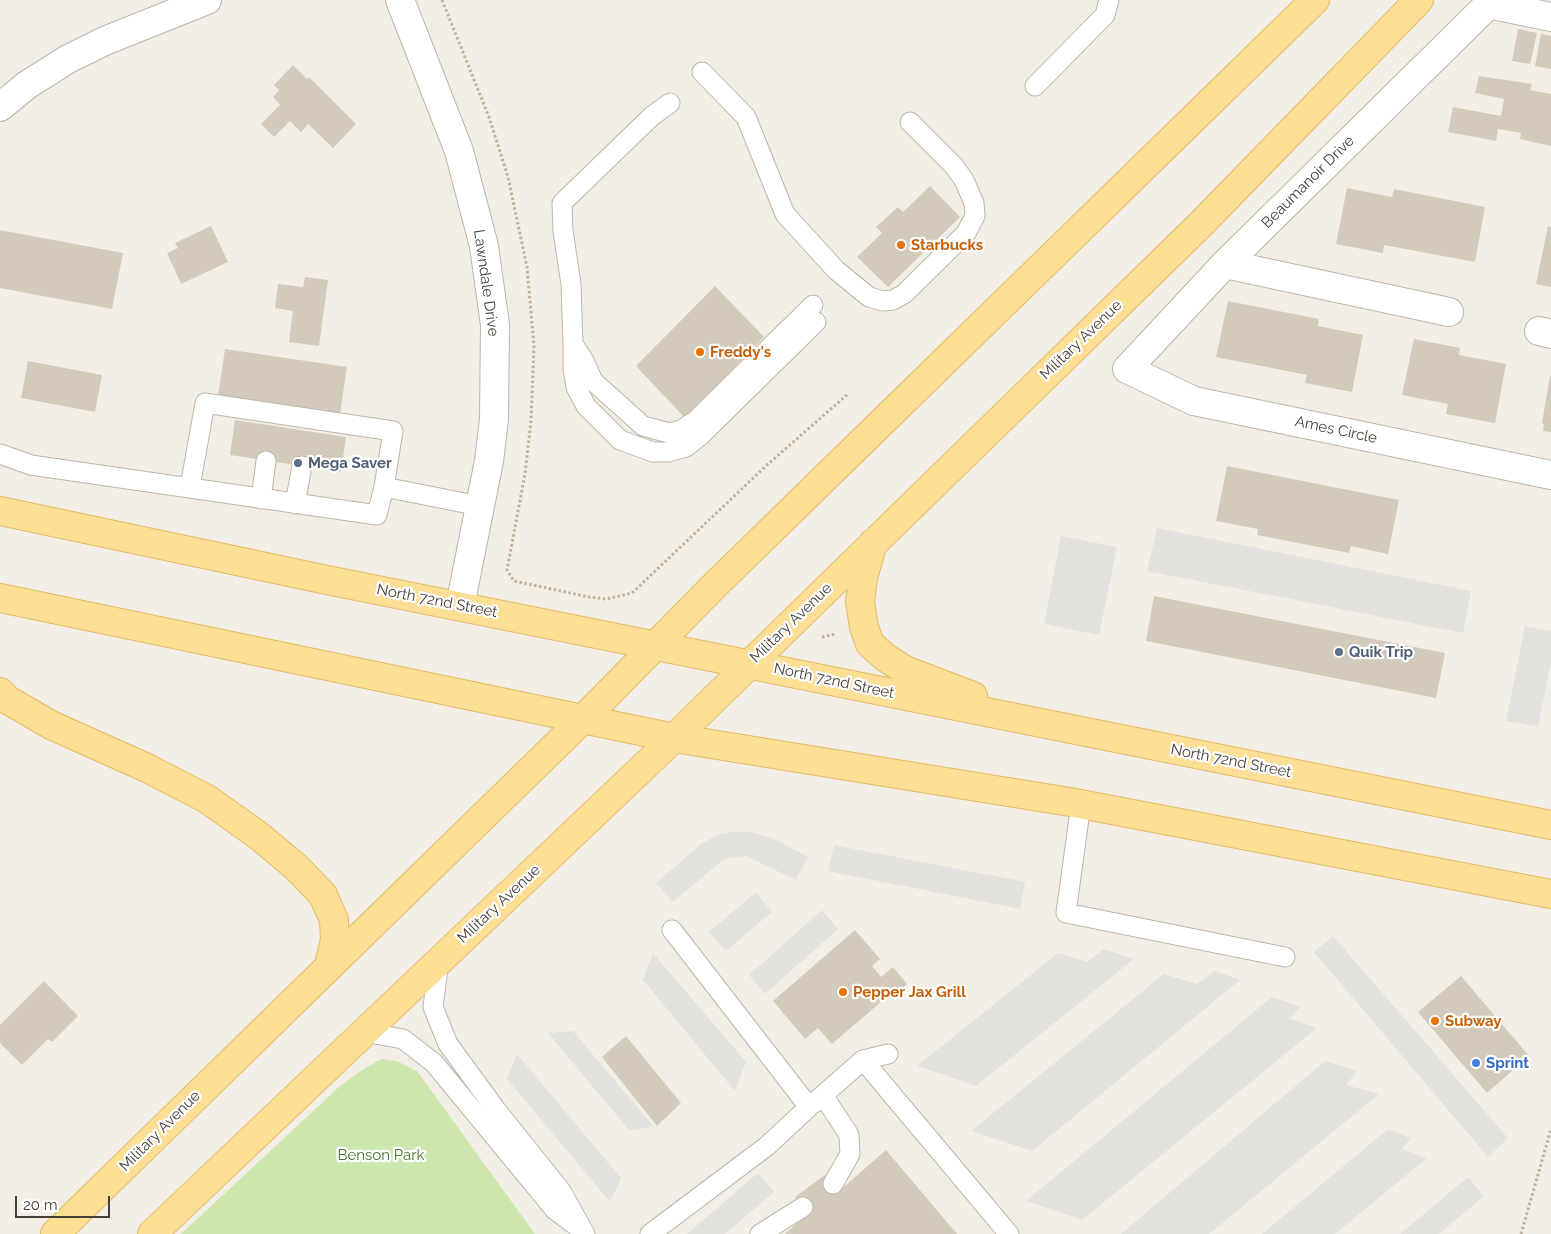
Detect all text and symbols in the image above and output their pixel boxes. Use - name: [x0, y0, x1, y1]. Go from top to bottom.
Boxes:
- street label: Beaumanoir Drive: [1258, 132, 1358, 232]
- street label: Lawndale Drive: [470, 228, 502, 338]
- place label: Starbucks: [911, 236, 983, 254]
- marker: Starbucks: [895, 239, 907, 251]
- street label: Military Avenue: [1036, 296, 1126, 384]
- place label: Freddy's: [710, 343, 771, 361]
- marker: Freddy's: [694, 346, 706, 358]
- street label: Ames Circle: [1293, 413, 1379, 447]
- place label: Mega Saver: [308, 454, 392, 472]
- marker: Mega Saver: [292, 457, 304, 469]
- street label: Military Avenue: [746, 579, 836, 667]
- street label: North 72nd Street: [375, 580, 499, 622]
- place label: Quik Trip: [1349, 643, 1413, 661]
- marker: Quik Trip: [1333, 646, 1345, 658]
- street label: North 72nd Street: [772, 659, 896, 703]
- street label: North 72nd Street: [1169, 740, 1293, 782]
- street label: Military Avenue: [454, 861, 544, 947]
- place label: Pepper Jax Grill: [853, 983, 966, 1001]
- marker: Pepper Jax Grill: [837, 986, 849, 998]
- place label: Subway: [1445, 1012, 1502, 1030]
- marker: Subway: [1429, 1015, 1441, 1027]
- place label: Sprint: [1486, 1054, 1529, 1072]
- marker: Sprint: [1470, 1057, 1482, 1069]
- street label: Military Avenue: [116, 1087, 204, 1175]
- park label: Benson Park: [338, 1146, 424, 1164]
- scale bar: [18, 1186, 112, 1218]
- text: 20 m: [23, 1196, 58, 1214]

